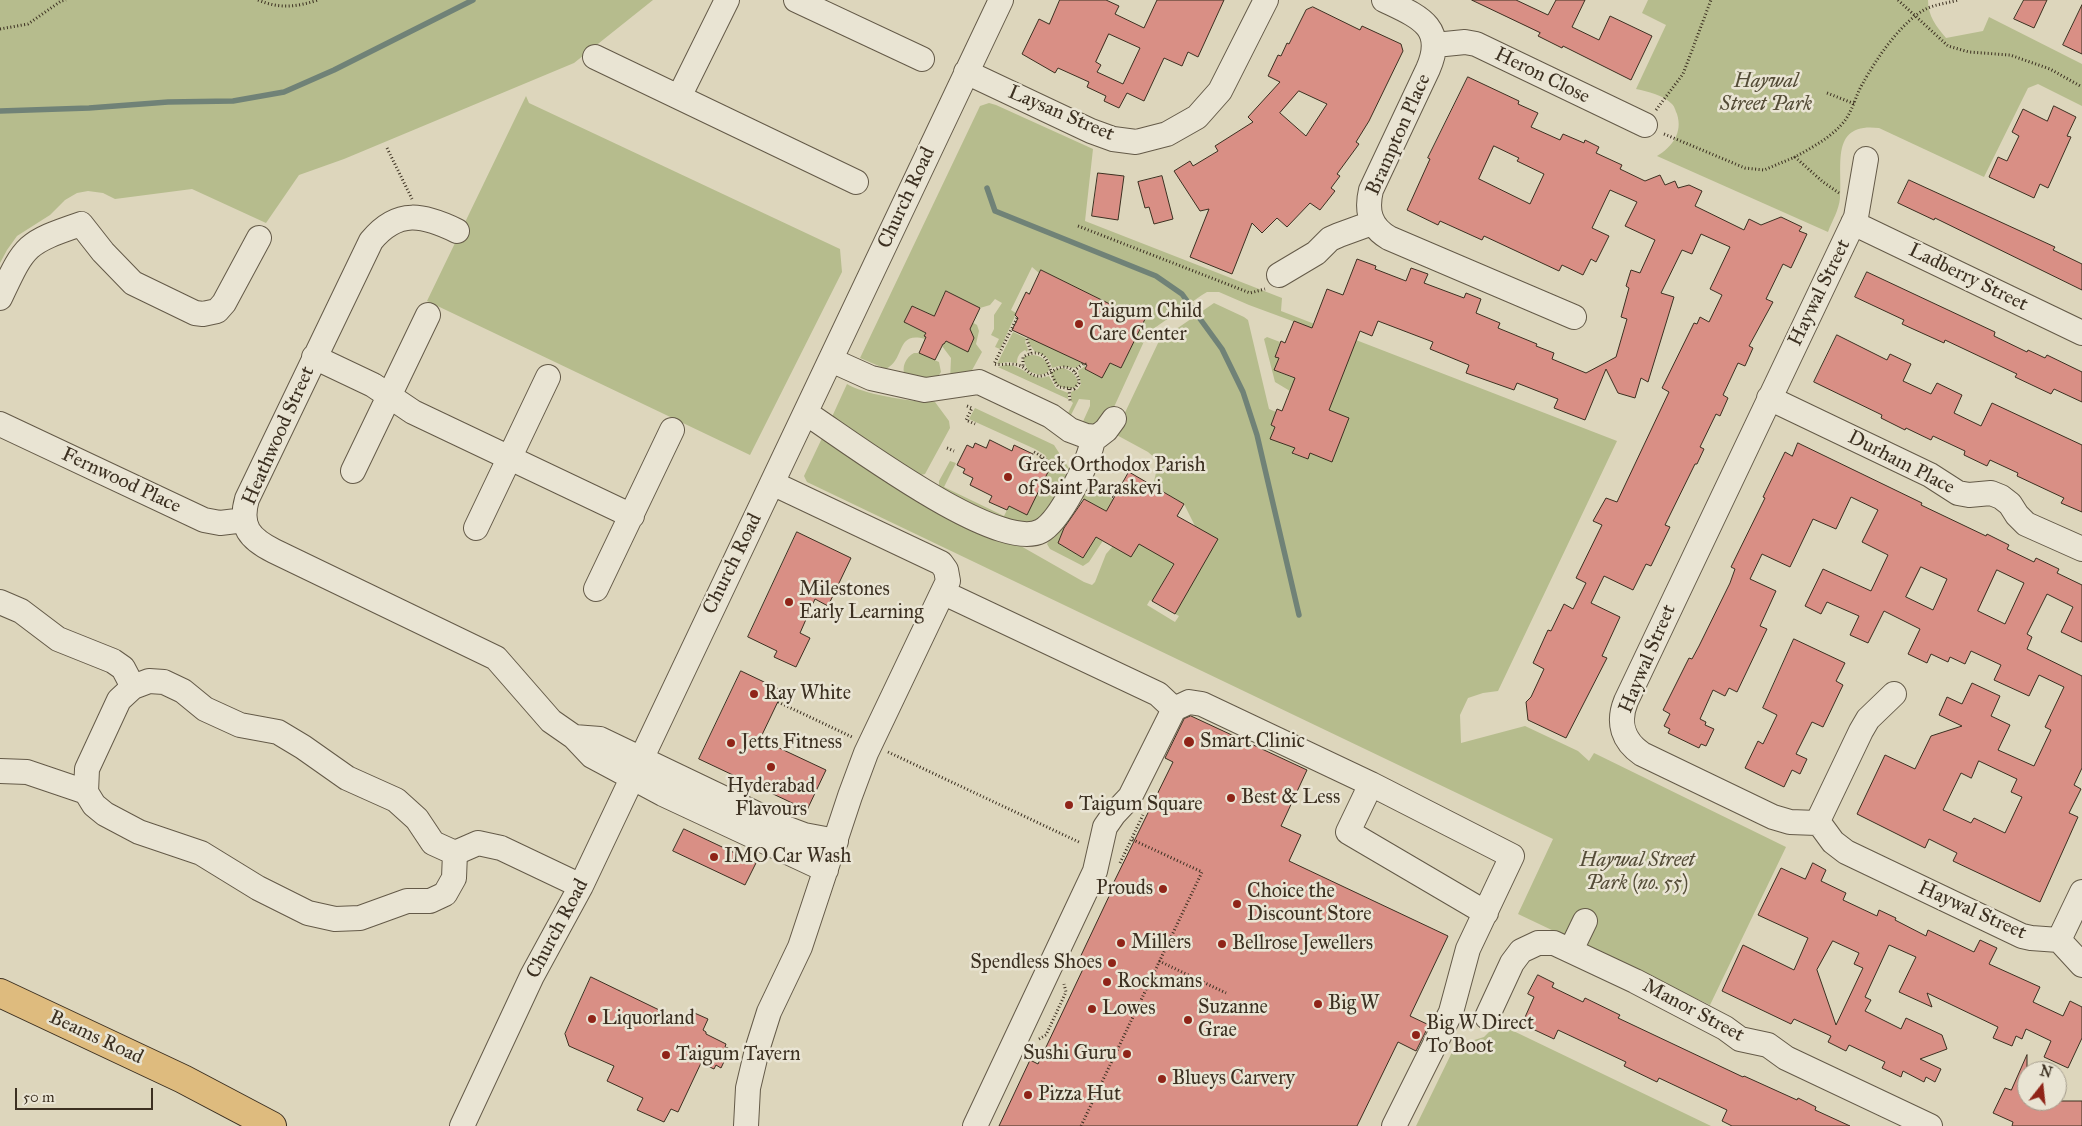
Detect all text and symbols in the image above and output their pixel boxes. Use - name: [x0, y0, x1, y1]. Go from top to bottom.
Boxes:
- street label: Heron Close: [1490, 43, 1594, 109]
- park label: Haywal Street Park: [1720, 70, 1812, 117]
- street label: Brampton Place: [1362, 71, 1436, 199]
- street label: Laysan Street: [1004, 81, 1118, 147]
- street label: Church Road: [873, 143, 941, 253]
- street label: Haywal Street: [1784, 236, 1856, 350]
- street label: Ladberry Street: [1904, 239, 2032, 317]
- place label: Taigum Child Care Center: [1089, 300, 1202, 347]
- marker: Taigum Child Care Center: [1073, 318, 1085, 330]
- street label: Heathwood Street: [238, 363, 320, 509]
- street label: Durham Place: [1844, 426, 1958, 500]
- street label: Fernwood Place: [58, 443, 184, 519]
- place label: Greek Orthodox Parish of Saint Paraskevi: [1018, 454, 1206, 501]
- marker: Greek Orthodox Parish of Saint Paraskevi: [1002, 471, 1014, 483]
- street label: Church Road: [698, 510, 768, 618]
- place label: Milestones Early Learning: [799, 578, 923, 625]
- marker: Milestones Early Learning: [783, 596, 795, 608]
- street label: Haywal Street: [1614, 601, 1682, 717]
- place label: Ray White: [764, 682, 851, 706]
- marker: Ray White: [748, 688, 760, 700]
- place label: Smart Clinic: [1200, 730, 1305, 754]
- place label: Jetts Fitness: [741, 731, 842, 755]
- marker: Smart Clinic: [1182, 735, 1196, 749]
- marker: Jetts Fitness: [725, 737, 737, 749]
- marker: Hyderabad Flavours: [765, 761, 777, 773]
- place label: Hyderabad Flavours: [727, 775, 815, 822]
- place label: Best & Less: [1241, 786, 1340, 810]
- marker: Best & Less: [1225, 792, 1237, 804]
- place label: Taigum Square: [1079, 793, 1203, 817]
- marker: Taigum Square: [1063, 799, 1075, 811]
- place label: IMO Car Wash: [724, 845, 851, 869]
- park label: Haywal Street Park (no. 55): [1579, 849, 1695, 896]
- marker: IMO Car Wash: [708, 851, 720, 863]
- street label: Church Road: [522, 875, 594, 983]
- street label: Haywal Street: [1914, 876, 2030, 946]
- place label: Prouds: [1096, 877, 1153, 901]
- place label: Choice the Discount Store: [1247, 880, 1371, 927]
- marker: Prouds: [1157, 883, 1169, 895]
- marker: Choice the Discount Store: [1231, 898, 1243, 910]
- place label: Millers: [1131, 931, 1191, 955]
- place label: Bellrose Jewellers: [1232, 932, 1373, 956]
- marker: Millers: [1115, 937, 1127, 949]
- marker: Bellrose Jewellers: [1216, 938, 1228, 950]
- place label: Spendless Shoes: [970, 951, 1102, 975]
- marker: Spendless Shoes: [1106, 957, 1118, 969]
- place label: Rockmans: [1117, 970, 1202, 994]
- street label: Manor Street: [1638, 974, 1748, 1048]
- marker: Rockmans: [1101, 976, 1113, 988]
- place label: Big W: [1328, 992, 1379, 1016]
- place label: Suzanne Grae: [1198, 996, 1268, 1043]
- place label: Lowes: [1102, 997, 1155, 1021]
- marker: Big W: [1312, 998, 1324, 1010]
- marker: Lowes: [1086, 1003, 1098, 1015]
- street label: Beams Road: [45, 1006, 147, 1070]
- place label: Liquorland: [602, 1007, 695, 1031]
- place label: Big W Direct To Boot: [1426, 1012, 1534, 1059]
- marker: Liquorland: [586, 1013, 598, 1025]
- marker: Suzanne Grae: [1182, 1014, 1194, 1026]
- marker: Big W Direct To Boot: [1410, 1029, 1422, 1041]
- place label: Sushi Guru: [1023, 1042, 1117, 1066]
- place label: Taigum Tavern: [676, 1043, 801, 1067]
- marker: Sushi Guru: [1121, 1048, 1133, 1060]
- marker: Taigum Tavern: [660, 1049, 672, 1061]
- north arrow: [2017, 1061, 2067, 1111]
- text: N: [2038, 1062, 2054, 1082]
- place label: Blueys Carvery: [1172, 1067, 1295, 1091]
- marker: Blueys Carvery: [1156, 1073, 1168, 1085]
- scale bar: [18, 1078, 155, 1110]
- place label: Pizza Hut: [1038, 1083, 1121, 1107]
- text: 50 m: [23, 1088, 55, 1106]
- marker: Pizza Hut: [1022, 1089, 1034, 1101]

